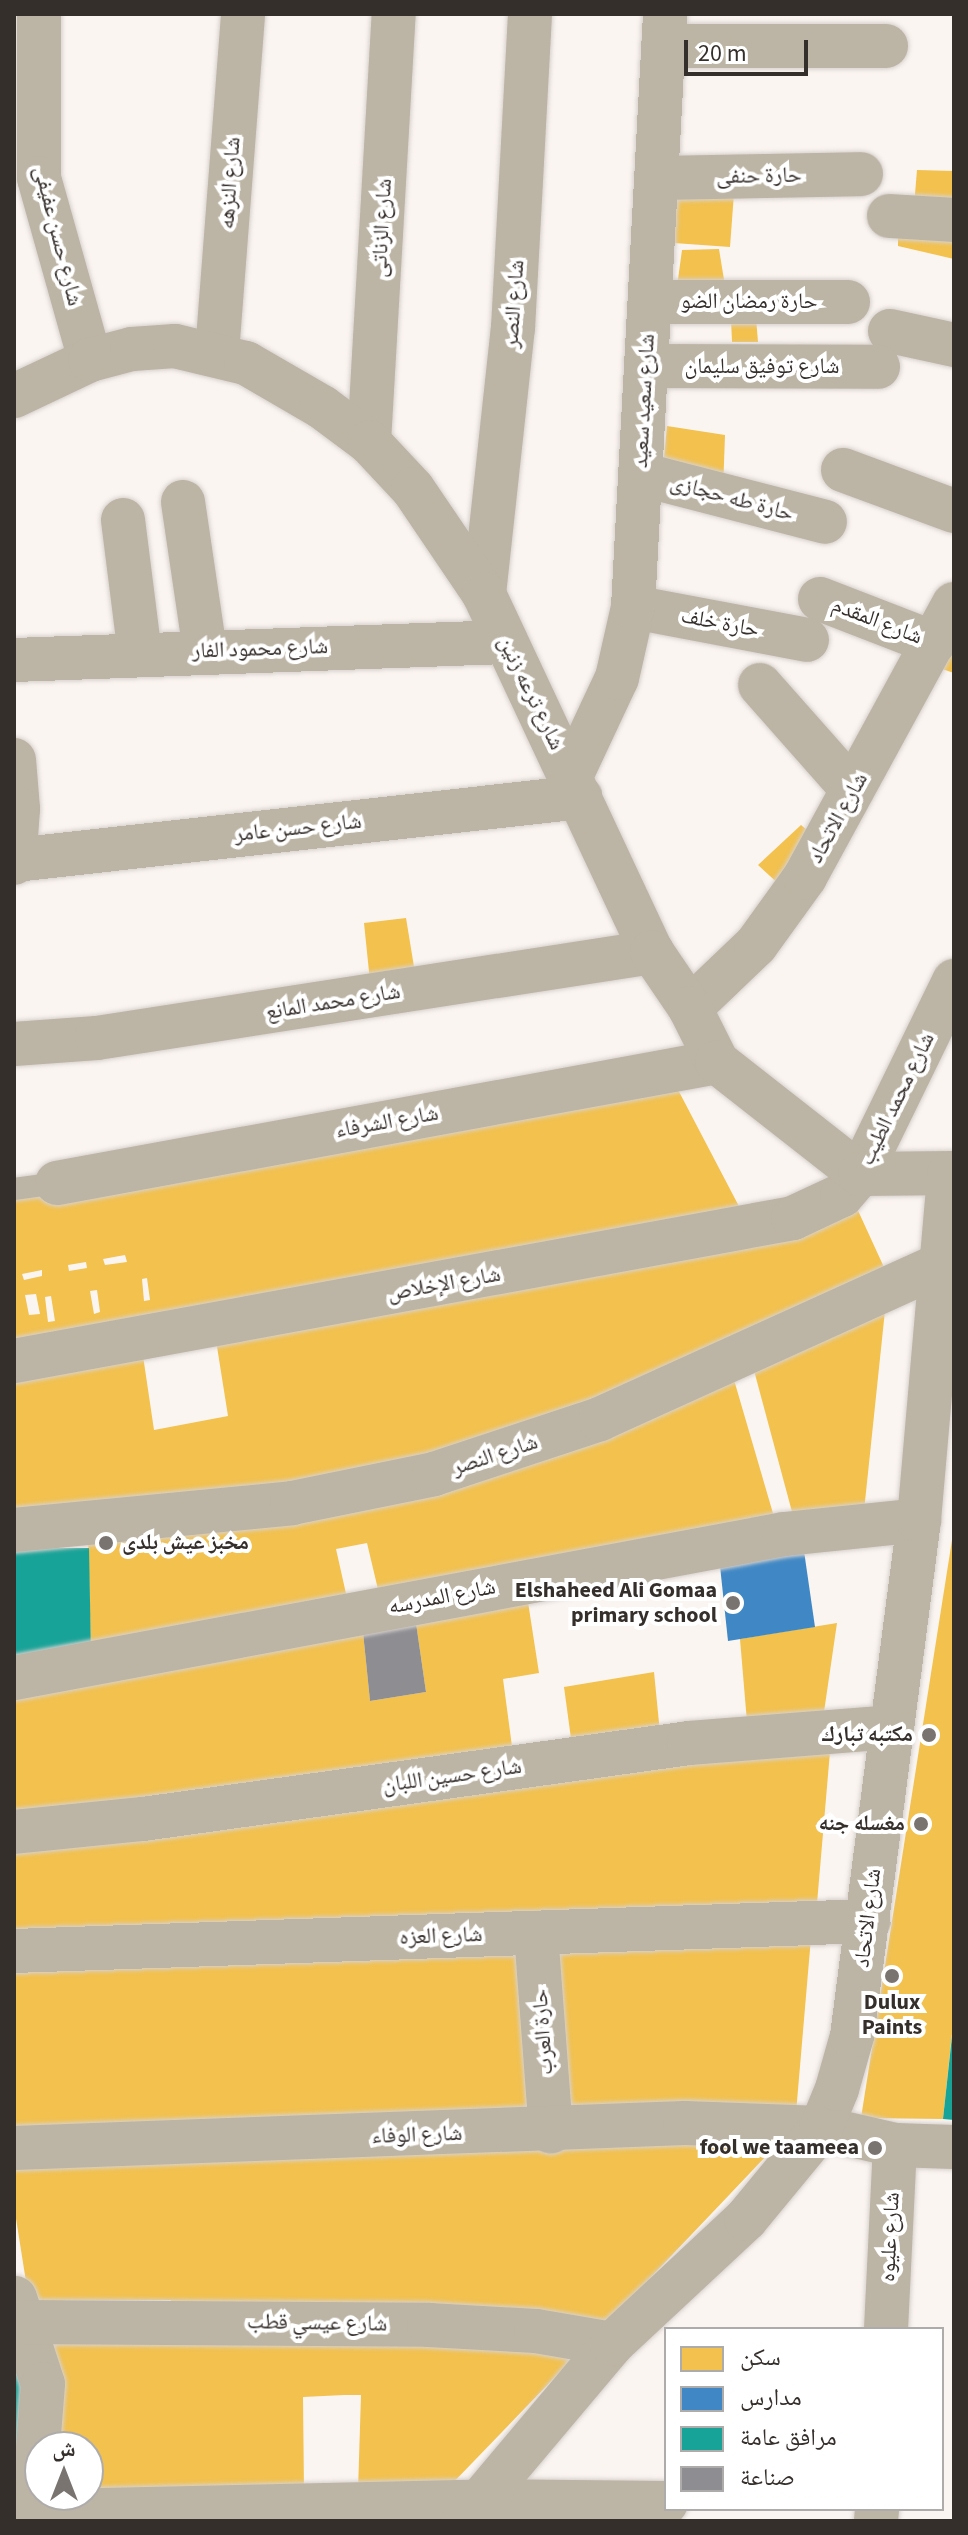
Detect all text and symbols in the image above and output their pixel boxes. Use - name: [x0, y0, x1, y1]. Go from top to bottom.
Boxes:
- scale bar: [688, 24, 812, 74]
- text: 20 m: [698, 36, 747, 71]
- street label: شارع النزهه: [214, 136, 246, 230]
- street label: حارة حنفى: [716, 162, 802, 190]
- street label: شارع حسن عفيفى: [28, 163, 88, 309]
- street label: شارع الزناتى: [366, 178, 398, 278]
- street label: شارع النصر: [498, 259, 530, 349]
- street label: حارة رمضان الضو: [680, 289, 818, 315]
- street label: شارع سعيد سعيد: [627, 333, 661, 469]
- street label: شارع توفيق سليمان: [684, 354, 840, 380]
- street label: حارة طه حجازى: [667, 469, 797, 527]
- street label: شارع المقدم: [828, 592, 926, 650]
- street label: حارة خلف: [679, 603, 761, 643]
- street label: شارع ترعه زنين: [492, 632, 570, 754]
- street label: شارع محمود الفار: [191, 633, 329, 665]
- street label: شارع الاتحاد: [802, 768, 874, 868]
- street label: شارع حسن عامر: [233, 808, 363, 848]
- street label: شارع محمد المانع: [264, 978, 402, 1026]
- street label: شارع محمد الطيب: [853, 1028, 941, 1170]
- street label: شارع الشرفاء: [333, 1100, 441, 1144]
- street label: شارع الإخلاص: [385, 1261, 503, 1307]
- street label: شارع النصر: [449, 1429, 541, 1481]
- place label: مخبز عيش بلدى: [122, 1530, 249, 1556]
- marker: مخبز عيش بلدى: [97, 1534, 115, 1552]
- street label: شارع المدرسه: [386, 1574, 498, 1620]
- place label: Elshaheed Ali Gomaa primary school: [515, 1577, 717, 1628]
- marker: Elshaheed Ali Gomaa primary school: [724, 1594, 742, 1612]
- place label: مكتبه تبارك: [821, 1722, 913, 1748]
- marker: مكتبه تبارك: [920, 1726, 938, 1744]
- street label: شارع حسين اللبان: [381, 1753, 523, 1799]
- place label: مغسله جنه: [818, 1811, 905, 1837]
- marker: مغسله جنه: [912, 1815, 930, 1833]
- street label: شارع الاتحاد: [849, 1867, 887, 1969]
- street label: شارع العزه: [399, 1921, 483, 1951]
- marker: Dulux Paints: [883, 1967, 901, 1985]
- street label: حارة العرب: [527, 1988, 559, 2076]
- place label: Dulux Paints: [862, 1989, 922, 2040]
- street label: شارع الوفاء: [371, 2120, 463, 2150]
- place label: fool we taameea: [700, 2135, 859, 2161]
- marker: fool we taameea: [866, 2139, 884, 2157]
- street label: شارع عليوه: [874, 2191, 906, 2283]
- street label: شارع عيسي قطب: [247, 2309, 387, 2337]
- legend: [664, 2327, 944, 2511]
- text: سكن: [740, 2340, 781, 2375]
- text: مدارس: [740, 2380, 802, 2415]
- text: مرافق عامة: [740, 2420, 837, 2455]
- north arrow: [24, 2431, 104, 2511]
- text: ش: [52, 2433, 76, 2465]
- text: صناعة: [740, 2460, 795, 2495]

